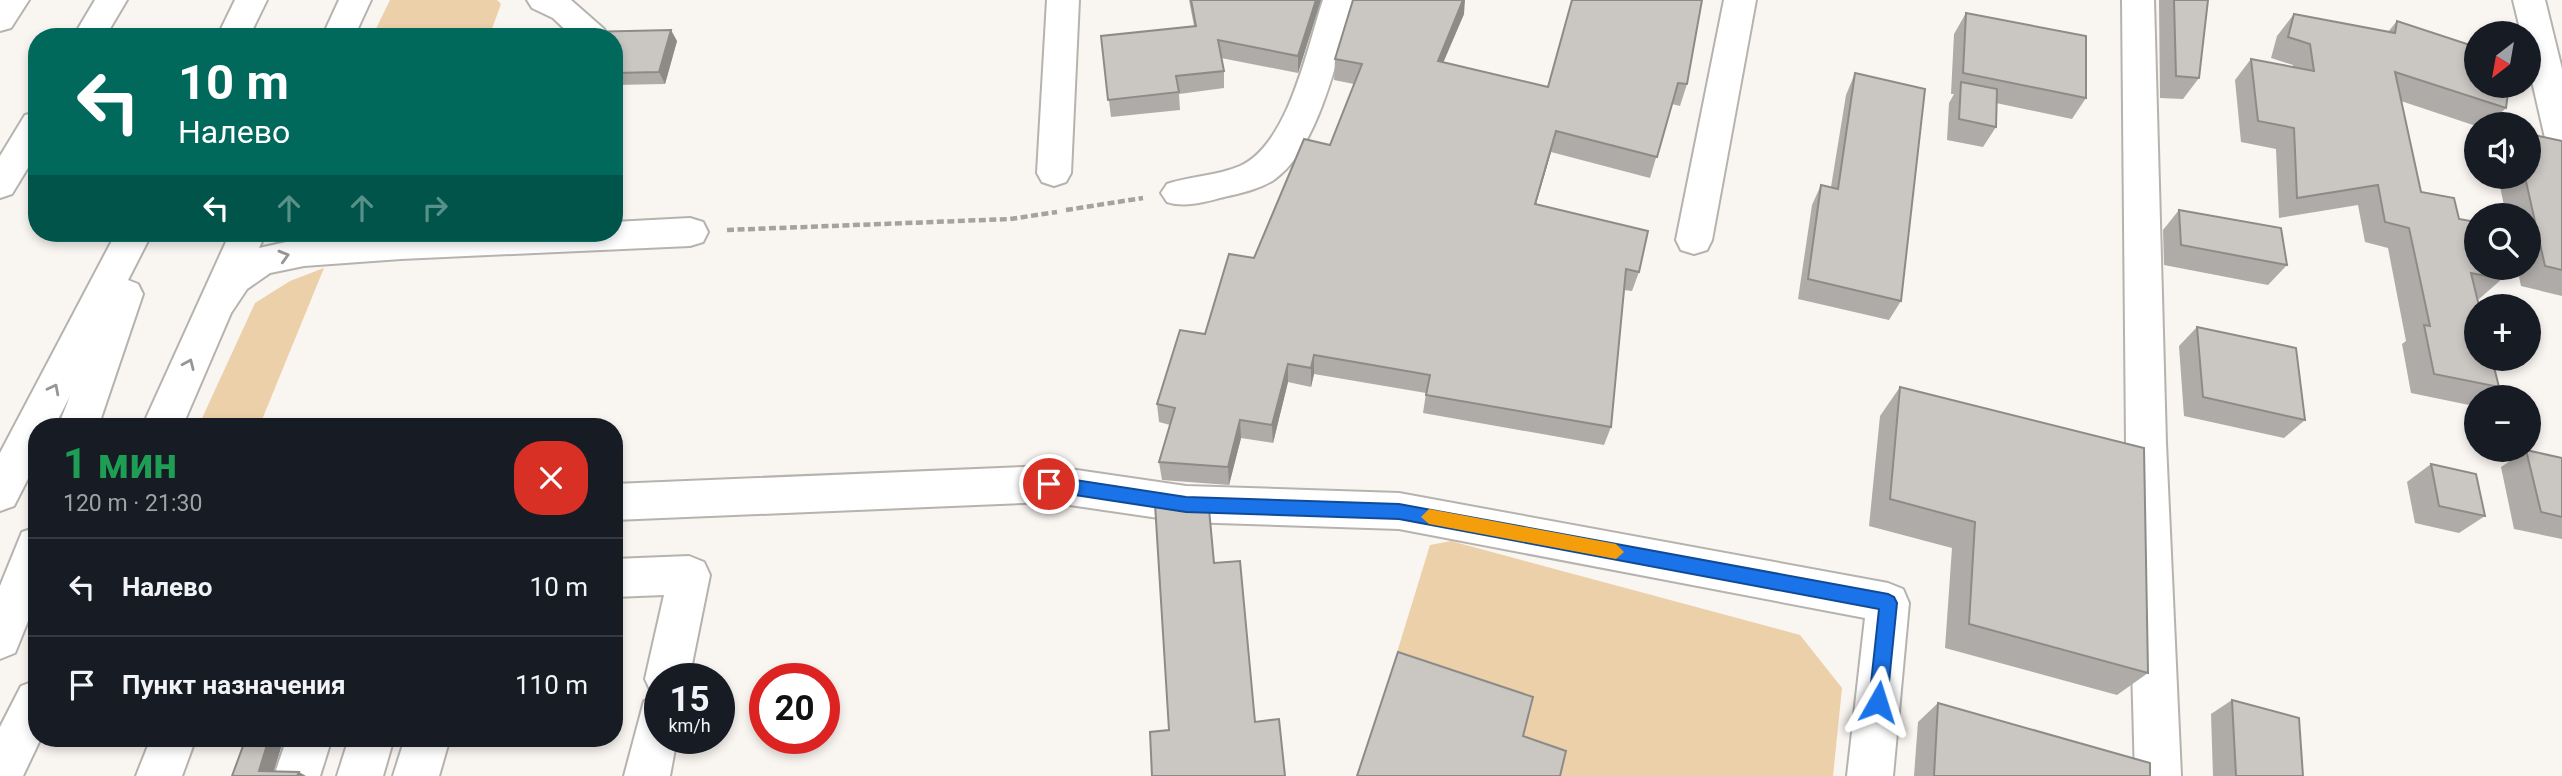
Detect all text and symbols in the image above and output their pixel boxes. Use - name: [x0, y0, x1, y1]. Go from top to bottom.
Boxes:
- north arrow: [2464, 21, 2541, 98]
- map controls: [2464, 21, 2541, 462]
- text: 10 m: [178, 54, 289, 111]
- icon: left: [63, 56, 154, 147]
- button: sound: [2464, 112, 2541, 189]
- text: Налево: [178, 113, 290, 151]
- icon: left: [197, 189, 235, 227]
- icon: ahead: [270, 189, 308, 227]
- icon: ahead: [343, 189, 381, 227]
- icon: right: [416, 189, 454, 227]
- button: search: [2464, 203, 2541, 280]
- one-way arrow: [278, 250, 290, 265]
- button: +: [2464, 294, 2541, 371]
- one-way arrow: [181, 359, 195, 372]
- one-way arrow: [45, 384, 59, 396]
- button: −: [2464, 385, 2541, 462]
- text: 1 мин: [63, 439, 177, 488]
- button: close: [514, 441, 588, 515]
- pin: [1019, 454, 1079, 514]
- icon: arrive: [1030, 465, 1068, 503]
- text: 120 m · 21:30: [63, 490, 202, 517]
- icon: left: [63, 568, 101, 606]
- text: Налево: [122, 572, 212, 602]
- text: 10 m: [530, 572, 588, 602]
- speed limit sign: 20: [749, 663, 840, 754]
- position arrow: [1841, 665, 1915, 739]
- icon: arrive: [63, 666, 101, 704]
- text: Пункт назначения: [122, 670, 346, 700]
- text: 110 m: [515, 670, 588, 700]
- text: 15: [669, 679, 710, 720]
- text: km/h: [668, 715, 711, 736]

